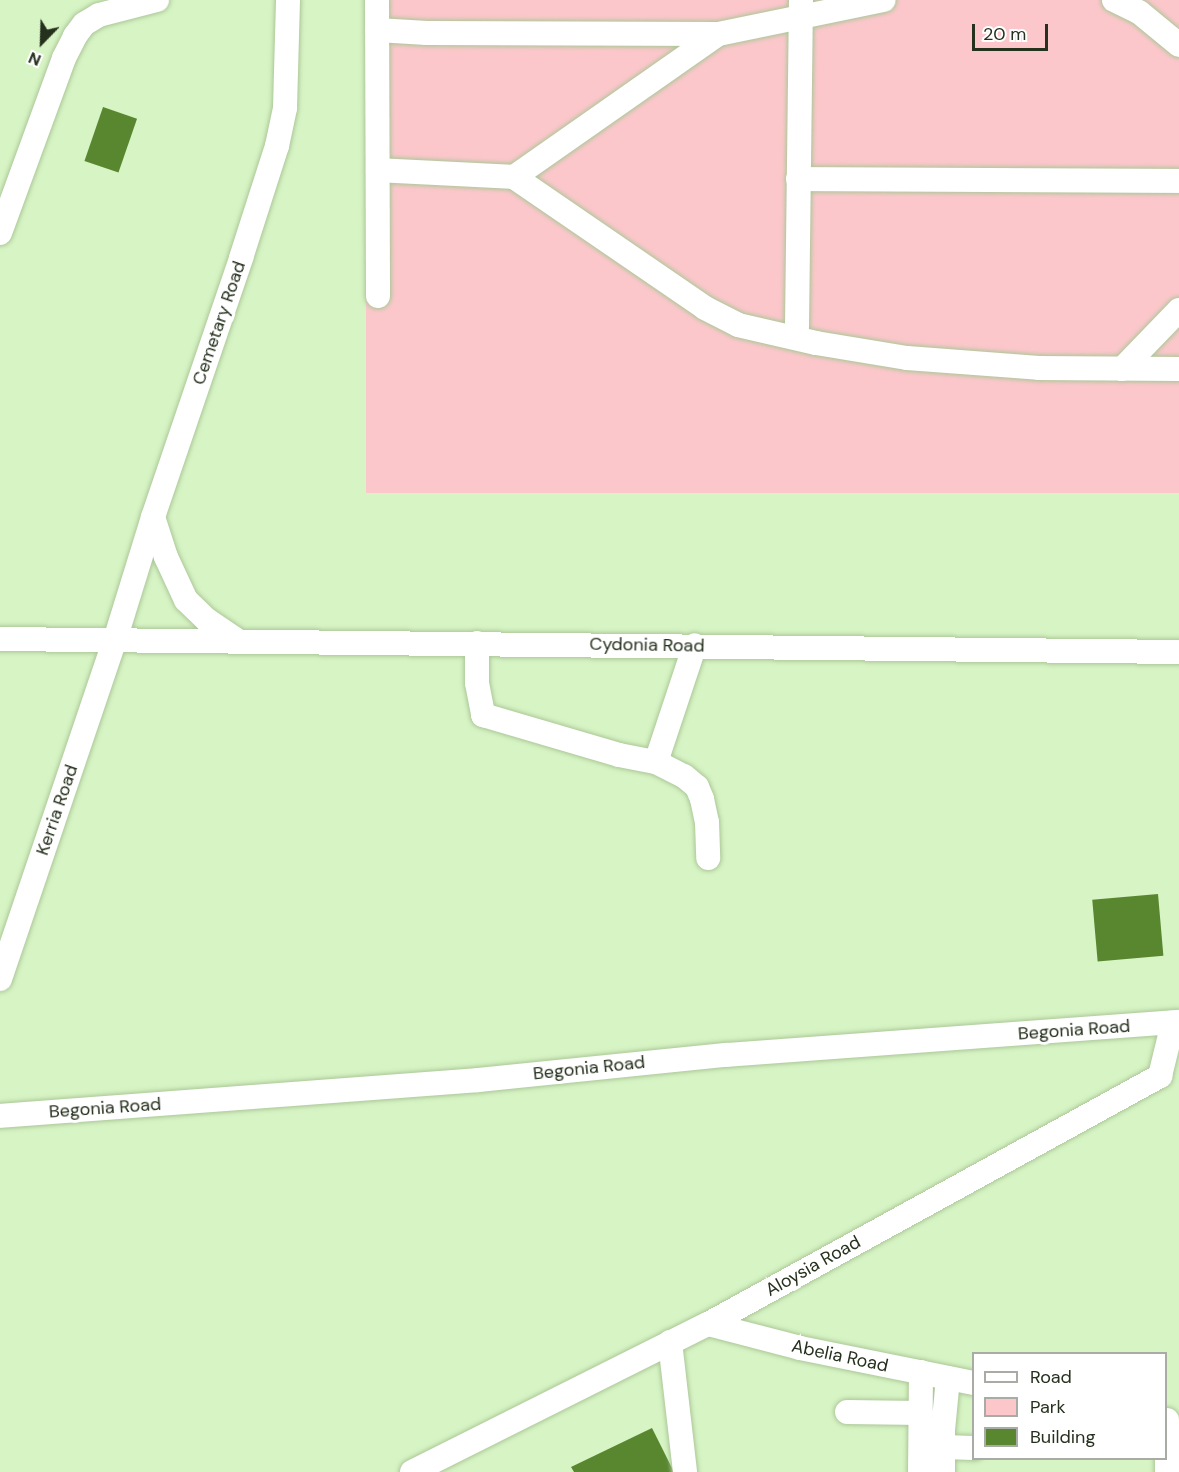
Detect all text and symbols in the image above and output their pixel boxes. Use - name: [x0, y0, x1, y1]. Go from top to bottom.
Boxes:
- north arrow: [12, 12, 72, 72]
- scale bar: [975, 12, 1052, 50]
- text: 20 m: [983, 22, 1026, 46]
- text: N: [25, 47, 44, 71]
- street label: Cemetary Road: [188, 258, 250, 388]
- street label: Cydonia Road: [589, 633, 705, 657]
- street label: Kerria Road: [31, 762, 83, 858]
- street label: Begonia Road: [1017, 1015, 1131, 1045]
- street label: Begonia Road: [532, 1051, 646, 1085]
- street label: Begonia Road: [48, 1093, 162, 1123]
- street label: Aloysia Road: [762, 1231, 864, 1301]
- street label: Abelia Road: [790, 1335, 890, 1377]
- legend: [972, 1352, 1167, 1460]
- text: Road: [1030, 1365, 1072, 1389]
- text: Park: [1030, 1395, 1066, 1419]
- text: Building: [1030, 1425, 1095, 1449]

